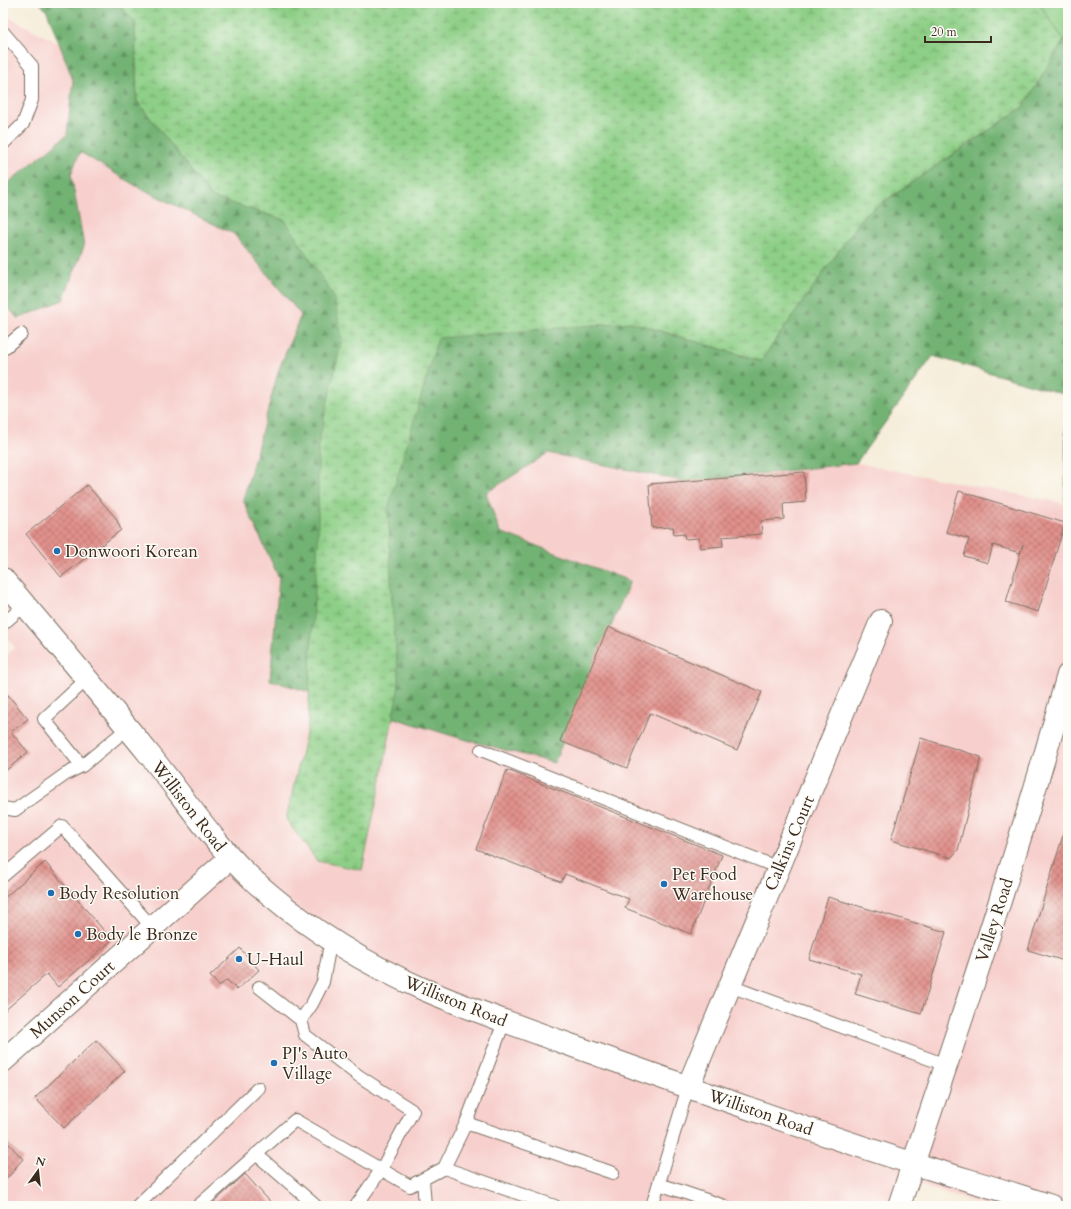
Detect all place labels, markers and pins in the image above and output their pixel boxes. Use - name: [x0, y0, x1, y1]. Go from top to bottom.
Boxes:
- place label: Donwoori Korean: [65, 540, 198, 563]
- marker: Donwoori Korean: [52, 546, 62, 556]
- place label: Pet Food Warehouse: [671, 863, 753, 906]
- marker: Pet Food Warehouse: [659, 879, 669, 889]
- place label: Body Resolution: [59, 882, 180, 905]
- marker: Body Resolution: [46, 888, 56, 898]
- place label: Body le Bronze: [86, 923, 198, 946]
- marker: Body le Bronze: [73, 929, 83, 939]
- place label: U-Haul: [247, 948, 304, 971]
- marker: U-Haul: [234, 954, 244, 964]
- place label: PJ's Auto Village: [282, 1042, 348, 1085]
- marker: PJ's Auto Village: [269, 1058, 279, 1068]

